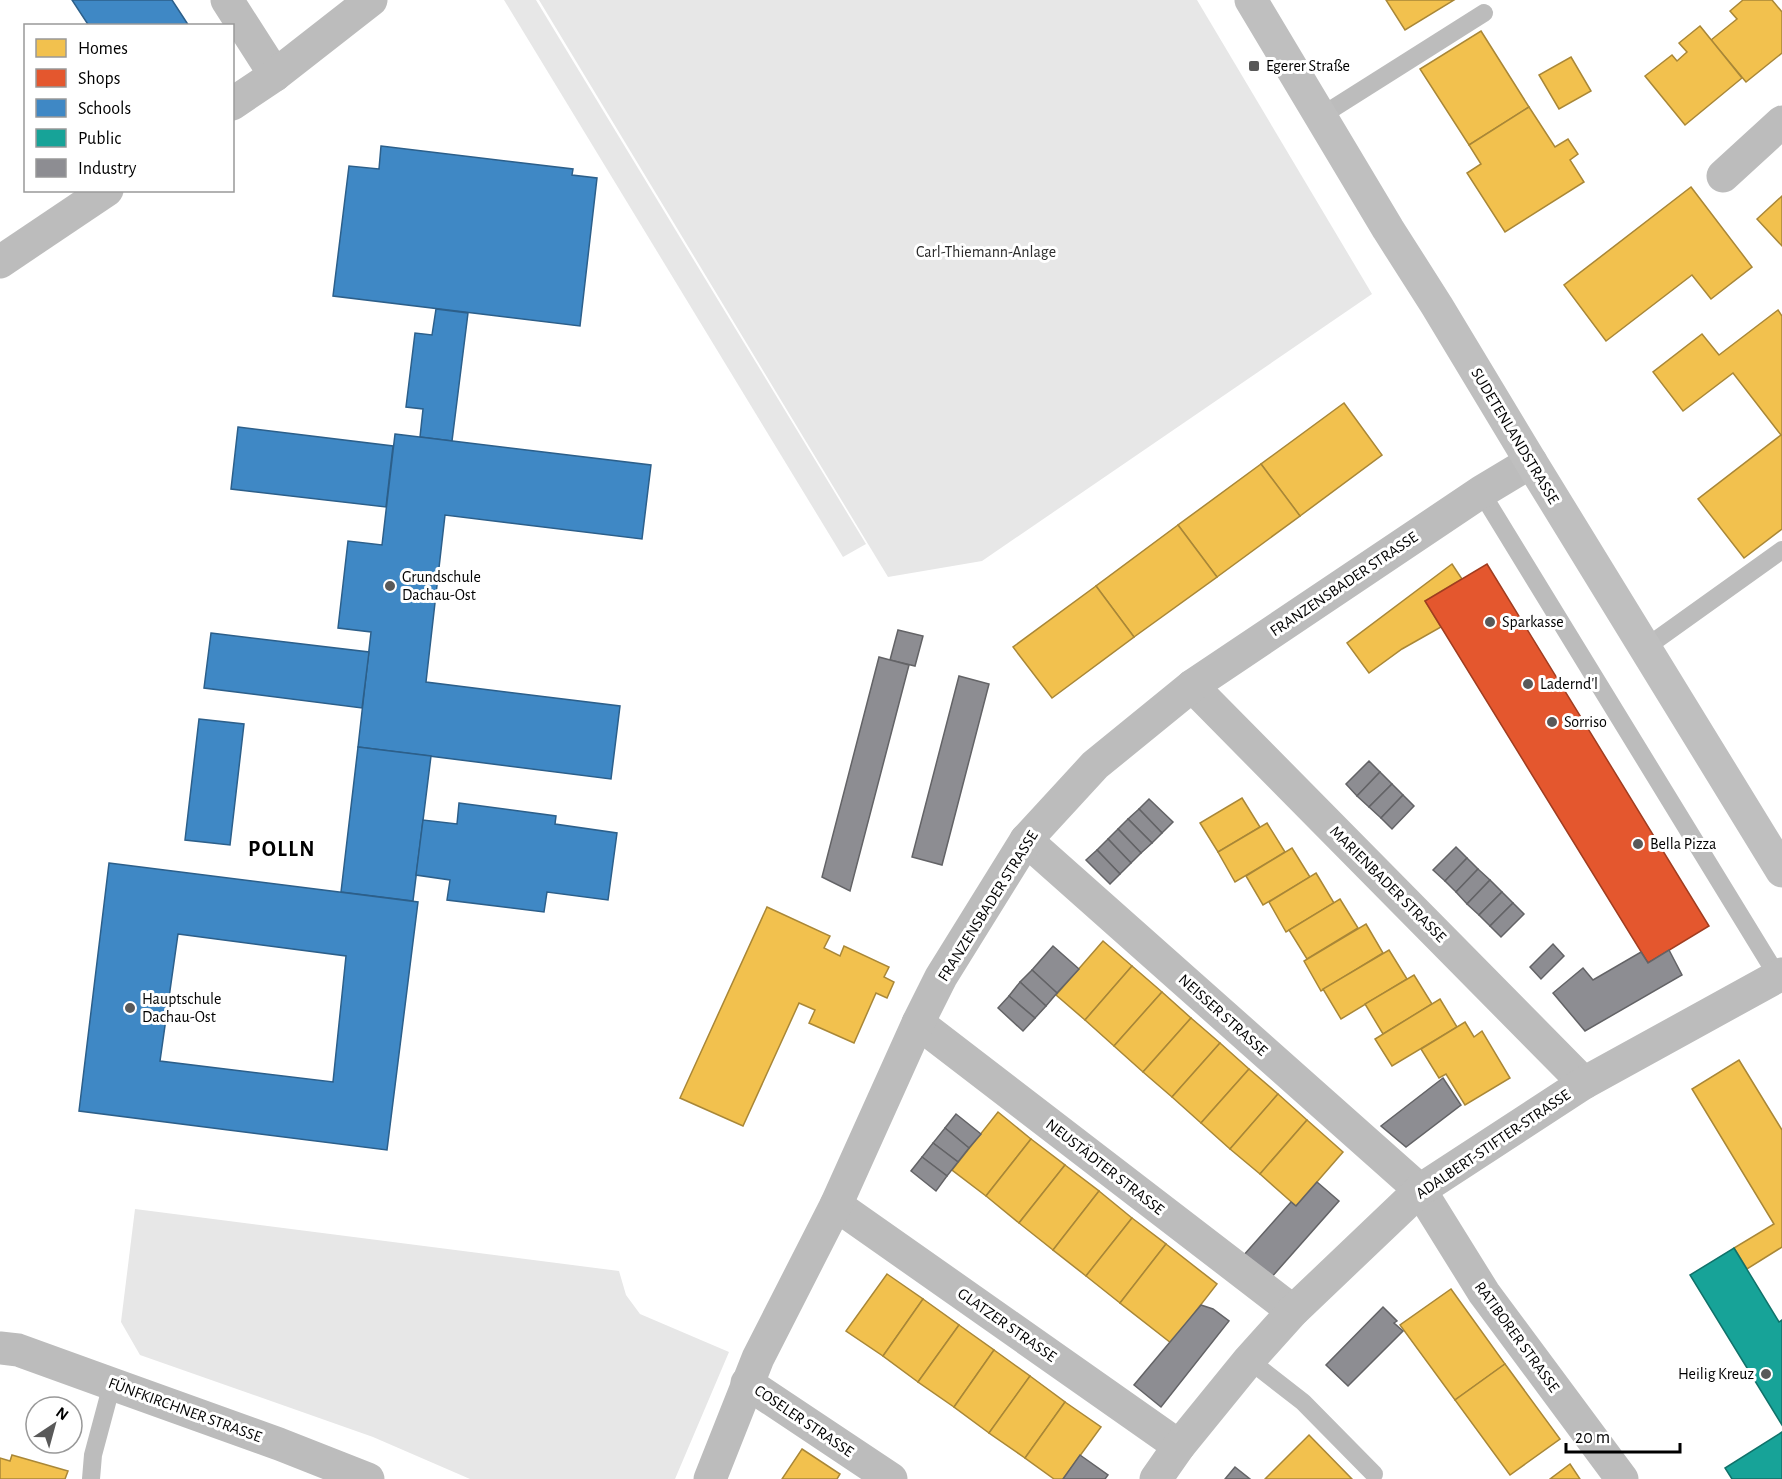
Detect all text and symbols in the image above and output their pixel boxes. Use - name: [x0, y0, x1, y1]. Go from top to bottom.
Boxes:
- legend: [24, 24, 234, 192]
- text: Homes: [78, 40, 128, 58]
- place label: Egerer Straße: [1266, 58, 1350, 74]
- marker: Egerer Straße: [1247, 59, 1261, 73]
- text: Shops: [78, 70, 120, 88]
- text: Schools: [78, 100, 131, 118]
- text: Public: [78, 130, 121, 148]
- text: Industry: [78, 160, 137, 178]
- park label: Carl-Thiemann-Anlage: [916, 244, 1056, 260]
- street label: SUDETENLANDSTRASSE: [1468, 365, 1562, 507]
- street label: FRANZENSBADER STRASSE: [1267, 529, 1421, 639]
- place label: Grundschule Dachau-Ost: [402, 569, 481, 603]
- marker: Grundschule Dachau-Ost: [383, 579, 397, 593]
- place label: Sparkasse: [1502, 614, 1564, 630]
- marker: Sparkasse: [1483, 615, 1497, 629]
- place label: Ladernd'l: [1540, 676, 1598, 692]
- marker: Ladernd'l: [1521, 677, 1535, 691]
- place label: Sorriso: [1564, 714, 1607, 730]
- marker: Sorriso: [1545, 715, 1559, 729]
- street label: MARIENBADER STRASSE: [1327, 823, 1449, 945]
- street label: FRANZENSBADER STRASSE: [935, 828, 1041, 984]
- place label: Bella Pizza: [1650, 836, 1717, 852]
- marker: Bella Pizza: [1631, 837, 1645, 851]
- district label: POLLN: [248, 838, 316, 860]
- street label: NEISSER STRASSE: [1176, 971, 1271, 1059]
- place label: Hauptschule Dachau-Ost: [142, 991, 221, 1025]
- marker: Hauptschule Dachau-Ost: [123, 1001, 137, 1015]
- street label: ADALBERT-STIFTER-STRASSE: [1413, 1086, 1573, 1202]
- street label: NEUSTÄDTER STRASSE: [1043, 1114, 1169, 1218]
- street label: RATIBORER STRASSE: [1472, 1279, 1563, 1395]
- street label: GLATZER STRASSE: [955, 1285, 1059, 1365]
- place label: Heilig Kreuz: [1678, 1366, 1754, 1382]
- marker: Heilig Kreuz: [1759, 1367, 1773, 1381]
- street label: FÜNFKIRCHNER STRASSE: [106, 1373, 265, 1445]
- street label: COSELER STRASSE: [752, 1382, 857, 1460]
- north arrow: [24, 1395, 84, 1455]
- text: N: [53, 1404, 71, 1423]
- scale bar: [1566, 1416, 1680, 1454]
- text: 20 m: [1575, 1429, 1610, 1447]

